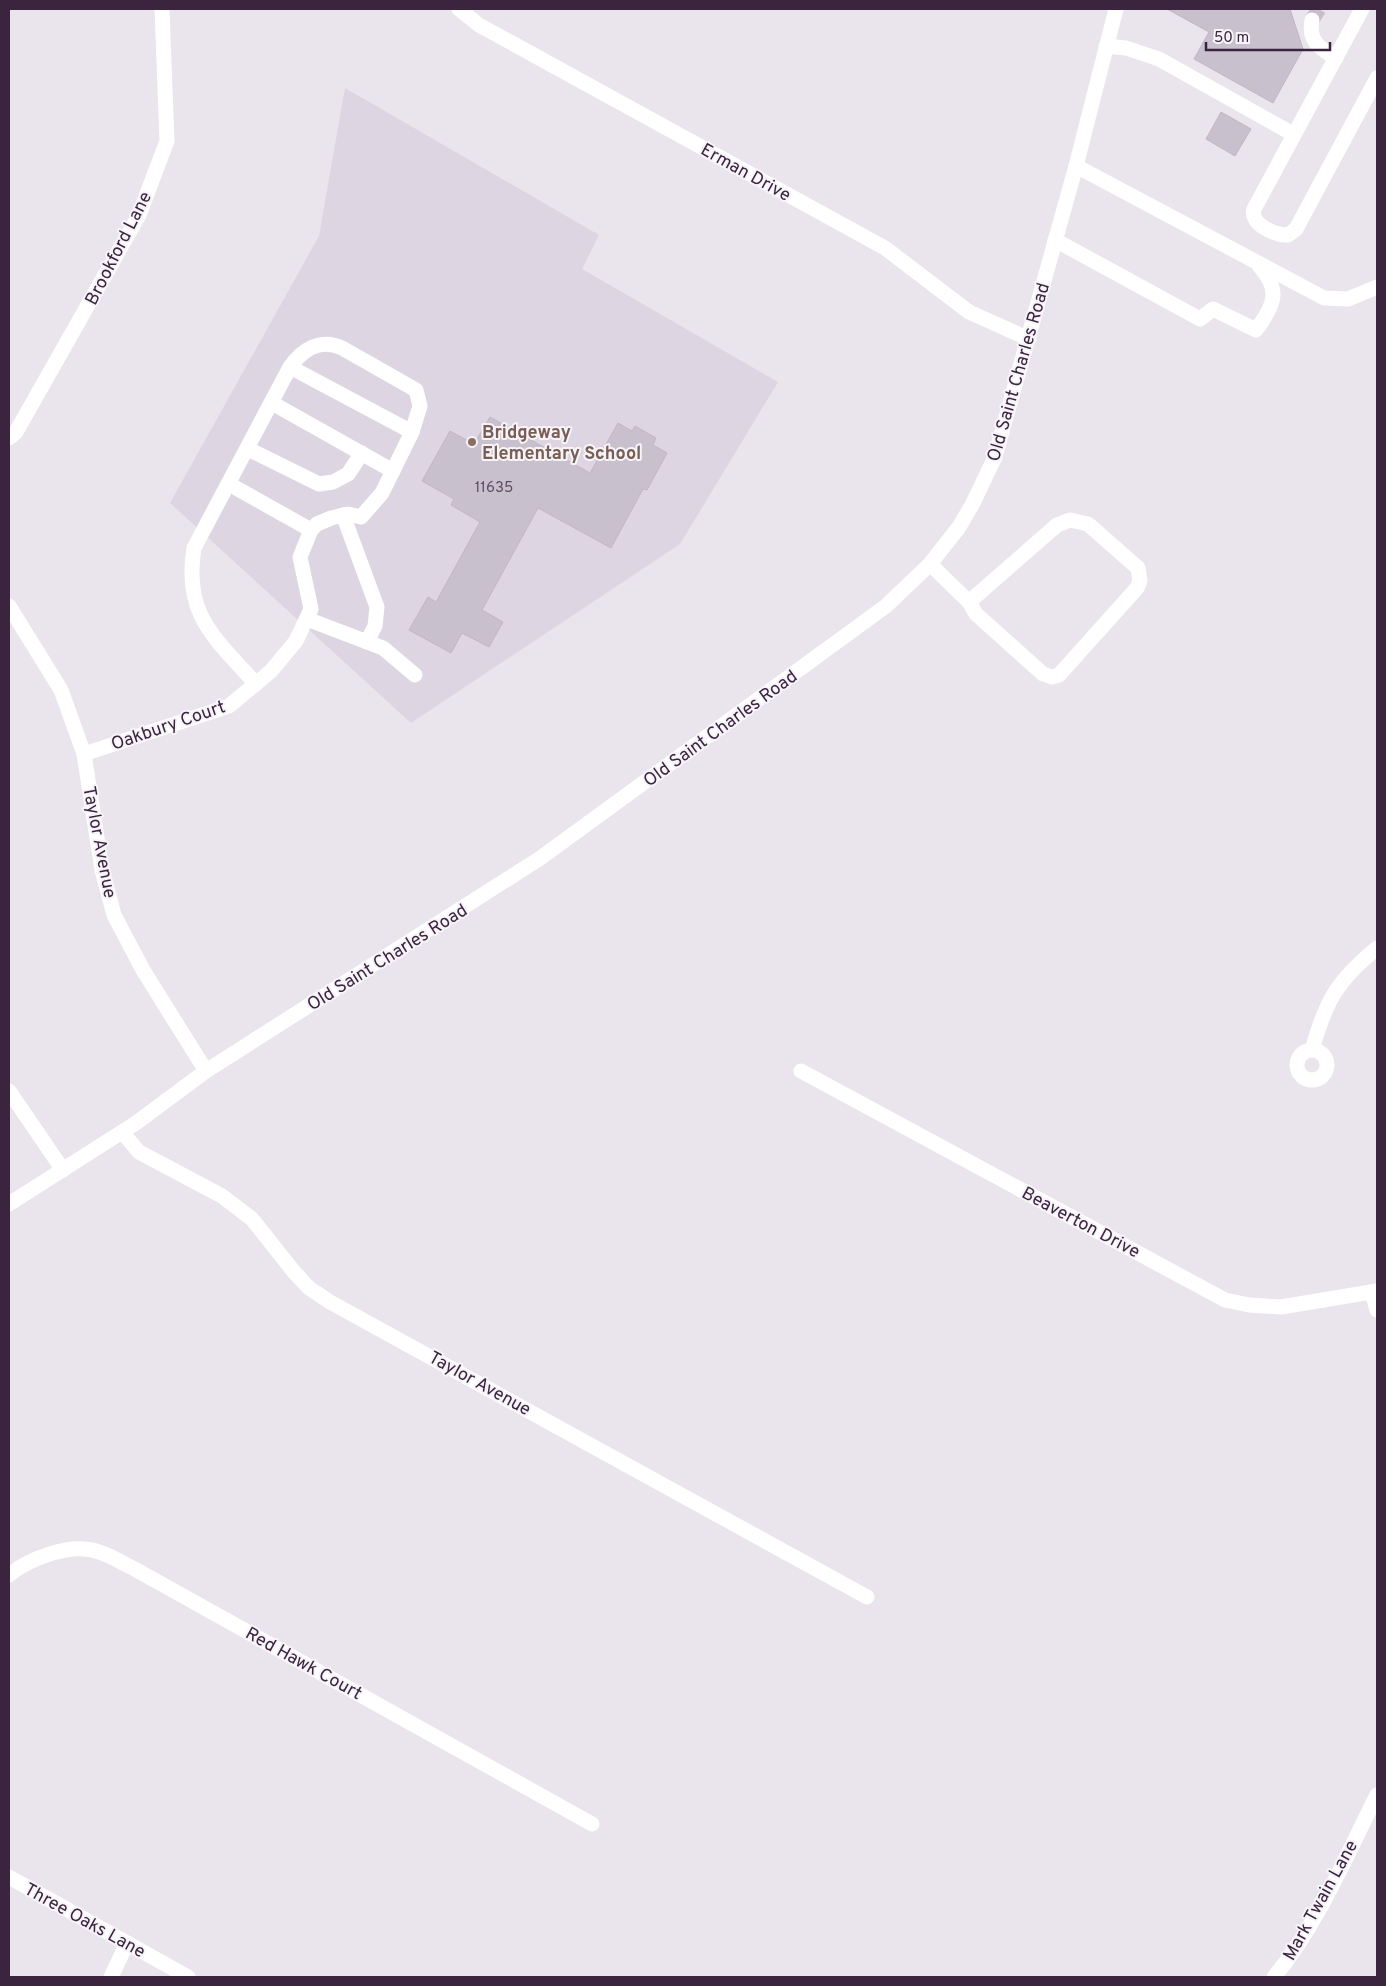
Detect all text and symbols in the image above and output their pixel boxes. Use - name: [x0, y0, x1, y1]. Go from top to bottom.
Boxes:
- scale bar: [1206, 20, 1330, 52]
- text: 50 m: [1214, 29, 1249, 48]
- street label: Erman Drive: [696, 139, 794, 208]
- street label: Brookford Lane: [81, 188, 158, 309]
- street label: Old Saint Charles Road: [983, 280, 1056, 464]
- place label: Bridgeway Elementary School: [482, 422, 641, 466]
- marker: Bridgeway Elementary School: [466, 436, 478, 448]
- house number: 11635: [475, 479, 513, 498]
- street label: Old Saint Charles Road: [639, 666, 802, 793]
- street label: Oakbury Court: [108, 696, 229, 757]
- street label: Taylor Avenue: [76, 784, 121, 900]
- street label: Old Saint Charles Road: [303, 900, 472, 1017]
- street label: Beaverton Drive: [1017, 1182, 1143, 1264]
- street label: Taylor Avenue: [424, 1347, 535, 1422]
- street label: Red Hawk Court: [241, 1623, 366, 1706]
- street label: Mark Twain Lane: [1279, 1836, 1364, 1965]
- street label: Three Oaks Lane: [20, 1878, 149, 1964]

